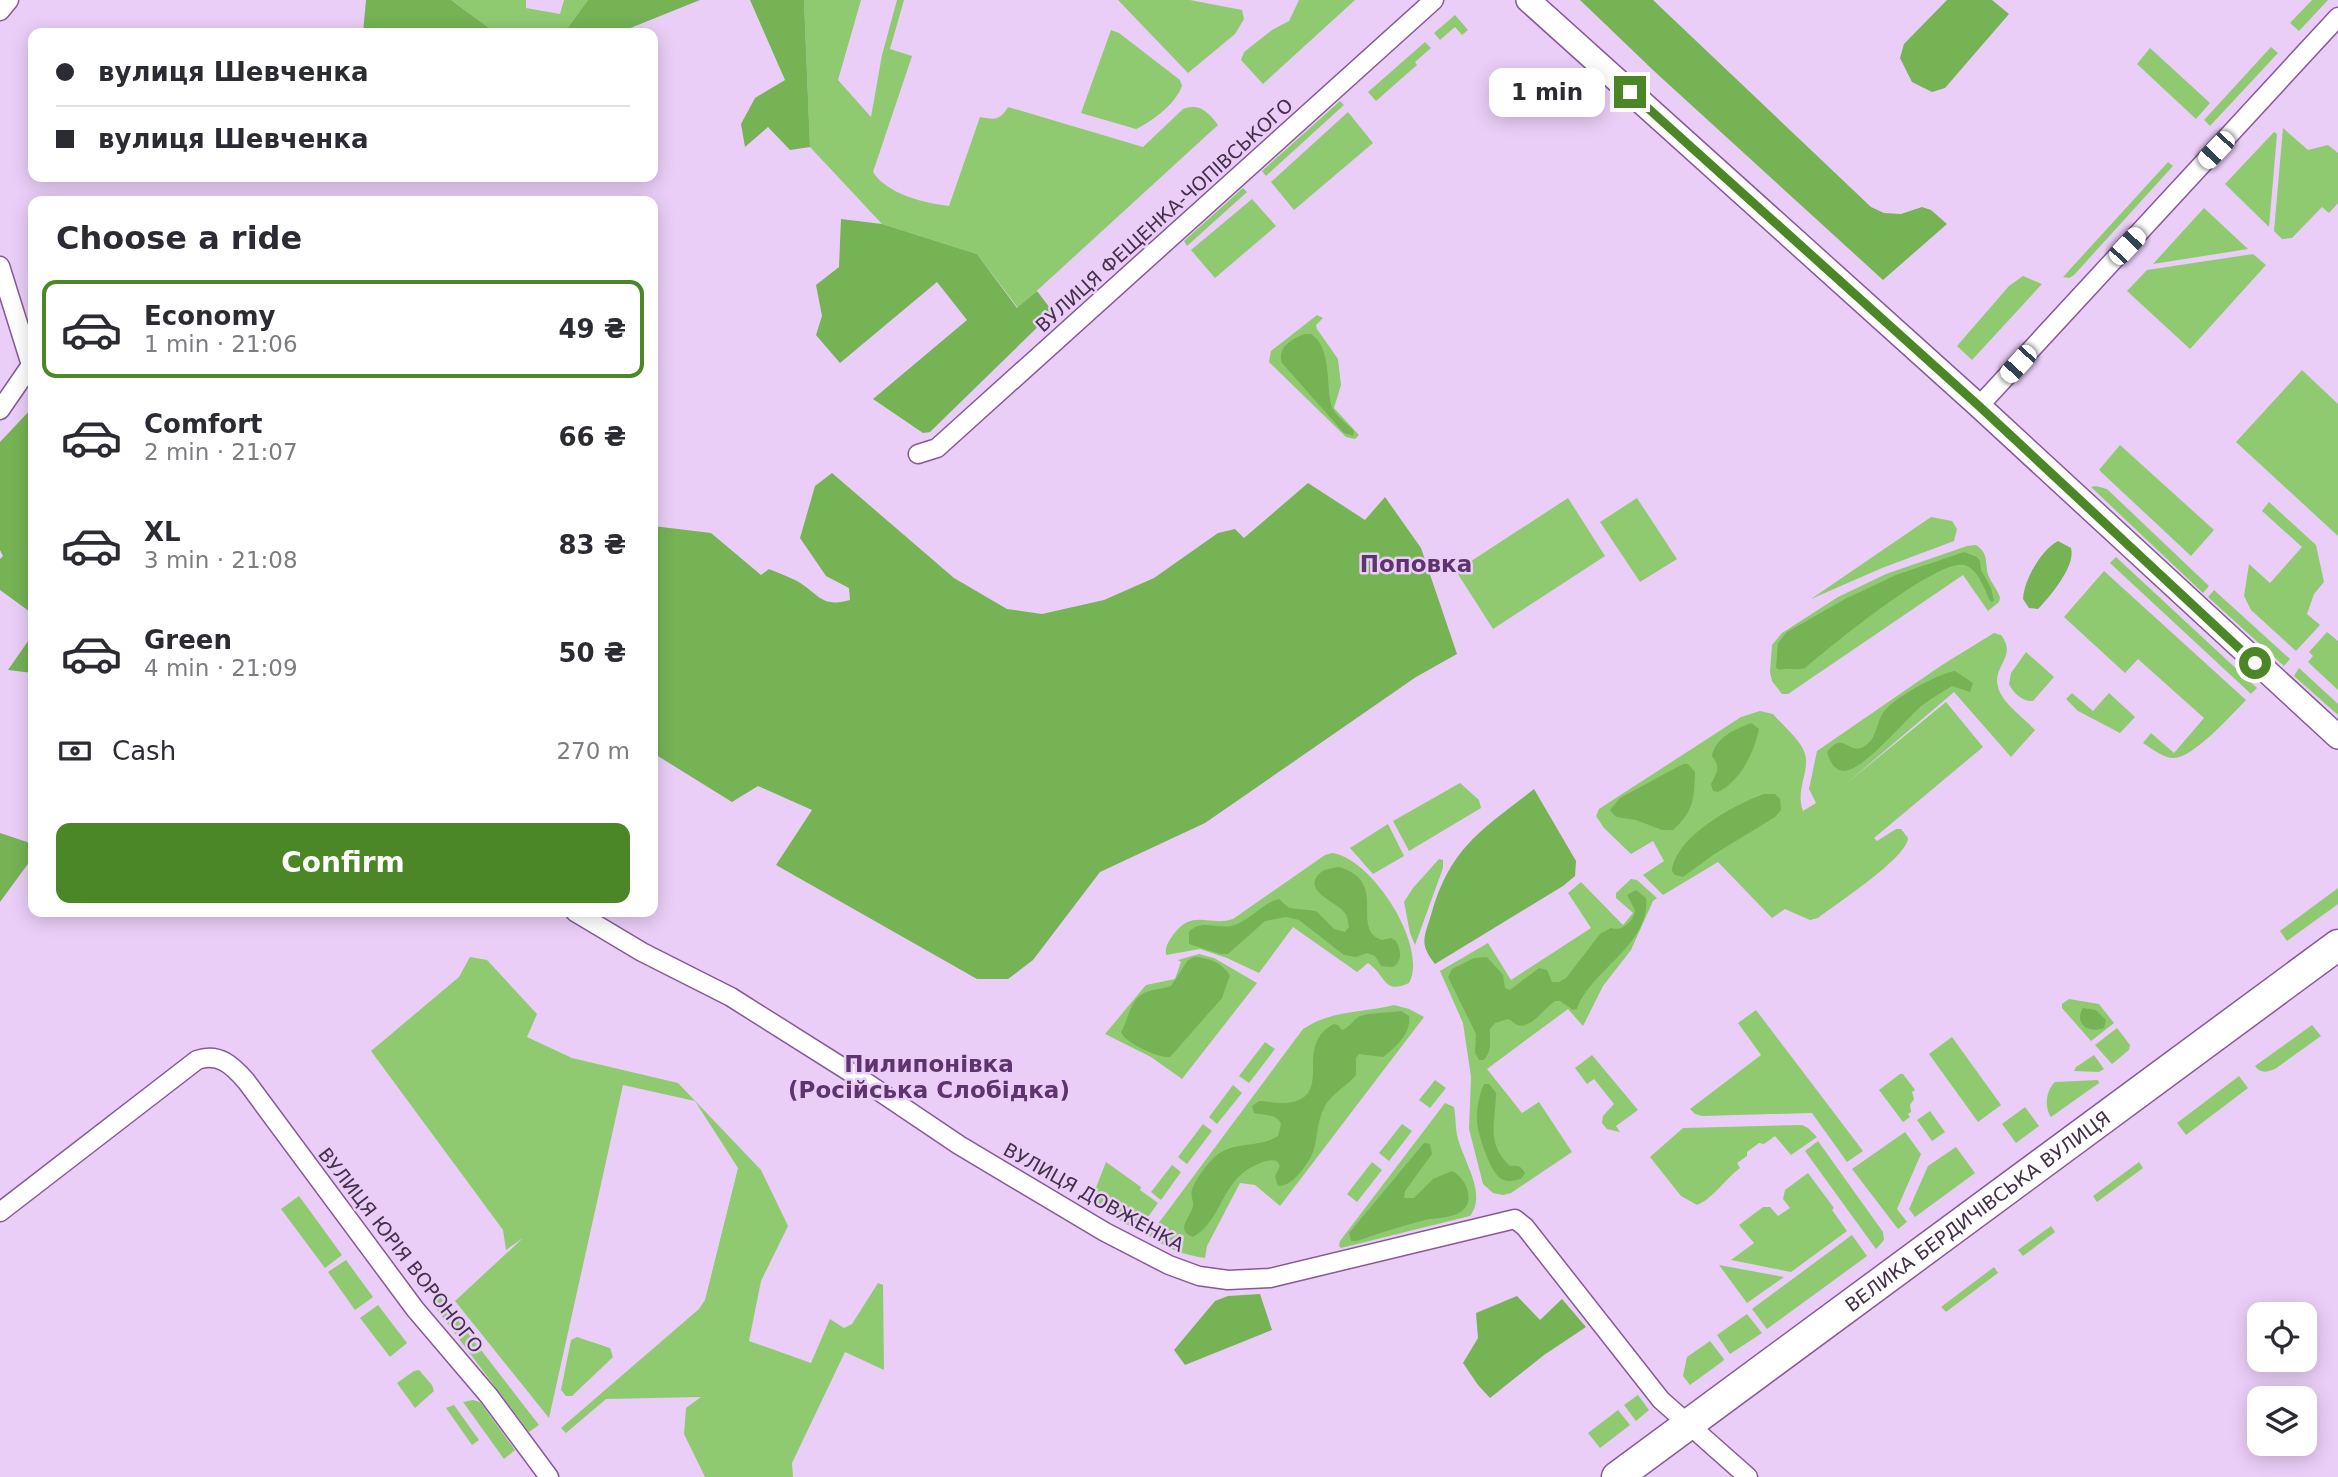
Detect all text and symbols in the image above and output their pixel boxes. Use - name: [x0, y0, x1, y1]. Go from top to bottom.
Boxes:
- text: вулиця Шевченка: [98, 57, 369, 87]
- callout: 1 min: [1490, 68, 1606, 116]
- route end: [1614, 76, 1646, 108]
- text: 1 min: [1511, 79, 1583, 105]
- street label: ВУЛИЦЯ ФЕЩЕНКА-ЧОПІВСЬКОГО: [1031, 94, 1297, 336]
- text: вулиця Шевченка: [98, 124, 369, 154]
- car: [2194, 127, 2239, 173]
- text: Choose a ride: [56, 219, 302, 257]
- car: [2105, 223, 2150, 269]
- icon: car: [60, 298, 123, 361]
- text: Economy: [144, 301, 275, 331]
- text: 49 ₴: [558, 314, 626, 344]
- text: 1 min · 21:06: [144, 331, 298, 357]
- car: [1997, 341, 2040, 387]
- icon: car: [60, 406, 123, 469]
- text: Comfort: [144, 409, 262, 439]
- text: 66 ₴: [558, 422, 626, 452]
- text: 2 min · 21:07: [144, 439, 298, 465]
- icon: car: [60, 514, 123, 577]
- text: XL: [144, 517, 181, 547]
- text: 83 ₴: [558, 530, 626, 560]
- text: 3 min · 21:08: [144, 547, 298, 573]
- district label: Поповка: [1360, 551, 1472, 577]
- icon: car: [60, 622, 123, 685]
- text: Green: [144, 625, 232, 655]
- text: 50 ₴: [558, 638, 626, 668]
- route start: [2239, 647, 2271, 679]
- text: 4 min · 21:09: [144, 655, 298, 681]
- icon: cash: [56, 732, 94, 770]
- text: Cash: [112, 736, 176, 766]
- text: 270 m: [556, 738, 630, 764]
- button: Confirm: [56, 823, 630, 903]
- district label: Пилипонівка (Російська Слобідка): [788, 1051, 1070, 1103]
- street label: ВЕЛИКА БЕРДИЧІВСЬКА ВУЛИЦЯ: [1841, 1106, 2114, 1316]
- street label: ВУЛИЦЯ ДОВЖЕНКА: [1000, 1138, 1188, 1256]
- street label: ВУЛИЦЯ ЮРІЯ ВОРОНОГО: [314, 1143, 488, 1357]
- map controls: [2247, 1302, 2317, 1456]
- button: locate: [2247, 1302, 2317, 1372]
- button: layers: [2247, 1386, 2317, 1456]

